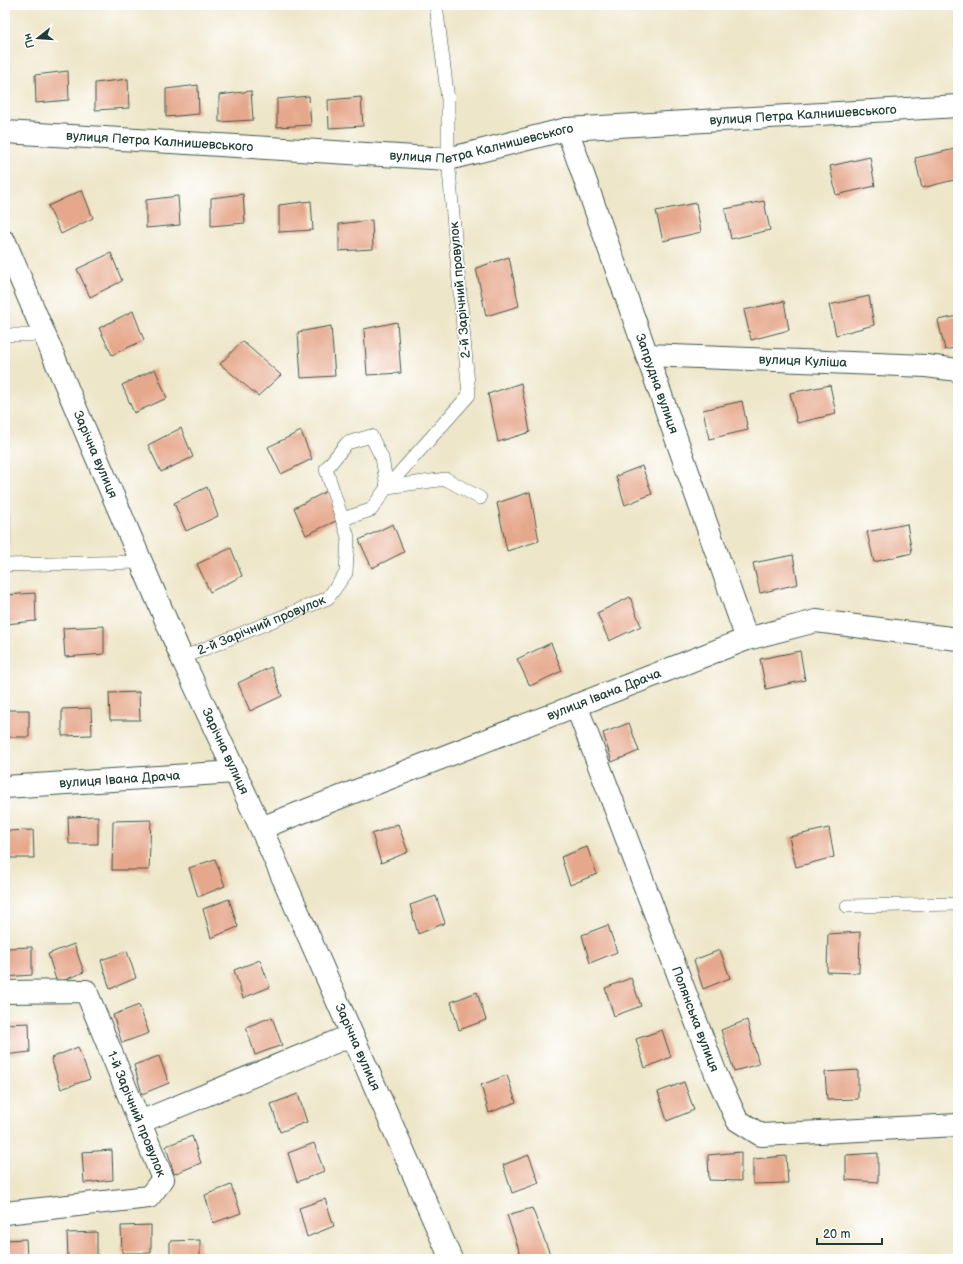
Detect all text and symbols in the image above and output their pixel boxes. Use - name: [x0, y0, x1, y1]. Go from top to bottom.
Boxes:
- north arrow: [18, 18, 58, 58]
- text: Пн: [21, 32, 37, 50]
- street label: вулиця Петра Калнишевського: [709, 102, 897, 129]
- street label: вулиця Петра Калнишевського: [389, 121, 574, 167]
- street label: вулиця Петра Калнишевського: [66, 128, 254, 155]
- street label: 2-й Зарічний провулок: [446, 221, 474, 359]
- street label: Запрудна вулиця: [632, 331, 682, 436]
- street label: вулиця Куліша: [758, 351, 848, 371]
- street label: Зарічна вулиця: [70, 408, 121, 501]
- street label: 2-й Зарічний провулок: [195, 592, 328, 659]
- street label: вулиця Івана Драча: [545, 665, 664, 724]
- street label: Зарічна вулиця: [198, 706, 252, 797]
- street label: вулиця Івана Драча: [59, 768, 181, 791]
- street label: Полянська вулиця: [668, 964, 722, 1074]
- street label: Зарічна вулиця: [331, 1001, 384, 1093]
- street label: 1-й Зарічний провулок: [104, 1049, 169, 1179]
- scale bar: [817, 1220, 882, 1246]
- text: 20 m: [823, 1227, 850, 1242]

